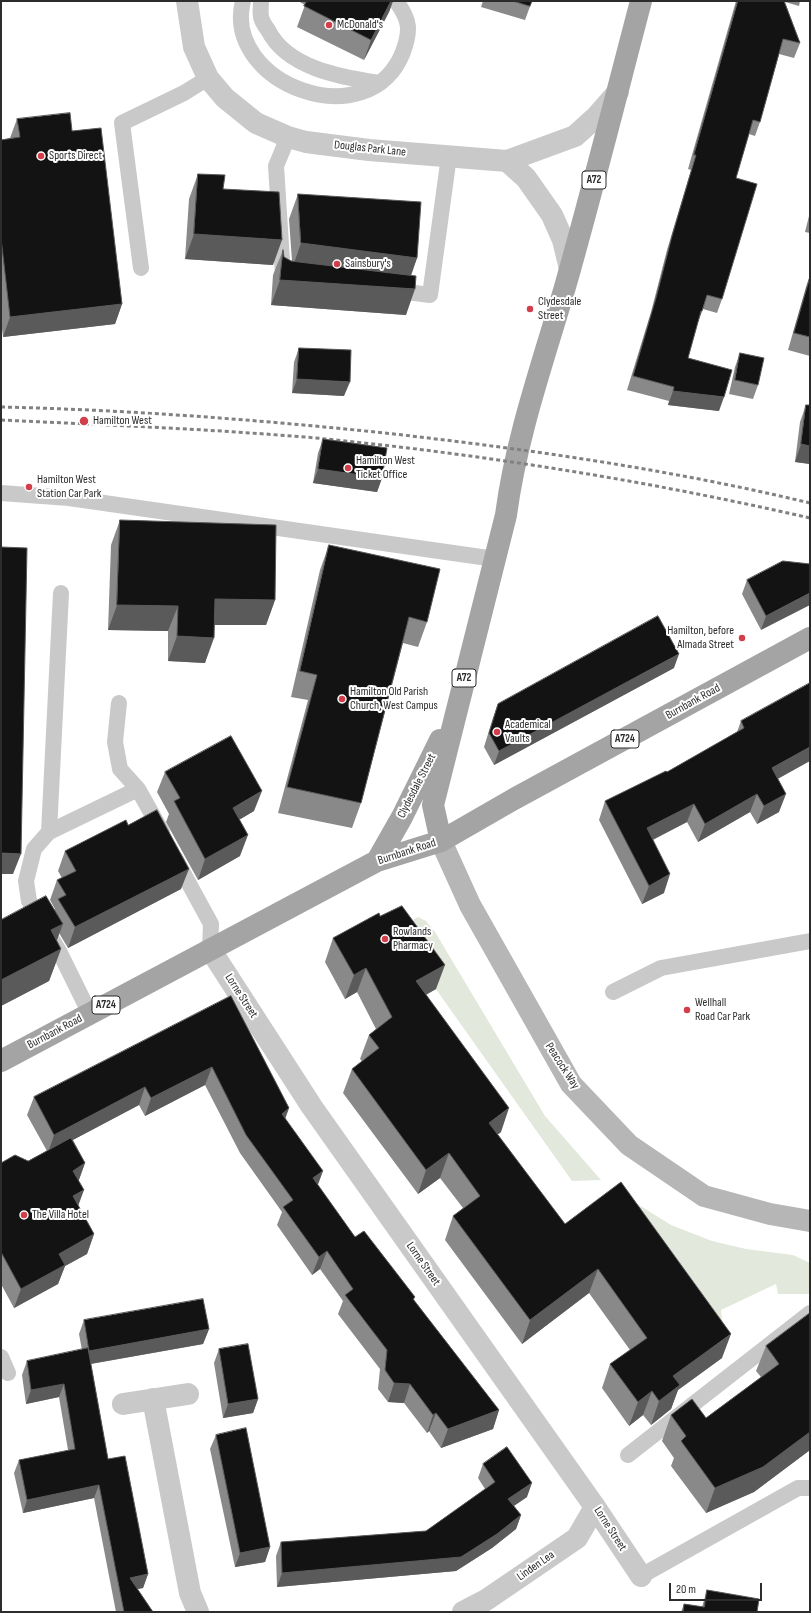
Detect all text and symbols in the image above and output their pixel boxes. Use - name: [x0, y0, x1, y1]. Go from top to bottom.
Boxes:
- place label: McDonald's: [337, 18, 383, 32]
- marker: McDonald's: [324, 20, 334, 30]
- street label: Douglas Park Lane: [333, 138, 407, 160]
- place label: Sports Direct: [49, 149, 102, 163]
- marker: Sports Direct: [36, 151, 46, 161]
- road number: A72: [582, 171, 606, 189]
- place label: Sainsbury's: [345, 257, 391, 271]
- marker: Sainsbury's: [332, 259, 342, 269]
- place label: Clydesdale Street: [538, 295, 581, 323]
- marker: Clydesdale Street: [525, 304, 535, 314]
- place label: Hamilton West: [93, 414, 152, 428]
- marker: Hamilton West: [78, 415, 90, 427]
- place label: Hamilton West Ticket Office: [356, 454, 415, 482]
- marker: Hamilton West Ticket Office: [343, 463, 353, 473]
- place label: Hamilton West Station Car Park: [37, 473, 101, 501]
- marker: Hamilton West Station Car Park: [24, 482, 34, 492]
- place label: Hamilton, before Almada Street: [667, 624, 734, 652]
- marker: Hamilton, before Almada Street: [737, 633, 747, 643]
- road number: A72: [452, 669, 476, 687]
- street label: Burnbank Road: [663, 681, 723, 723]
- place label: Hamilton Old Parish Church, West Campus: [350, 685, 438, 713]
- marker: Hamilton Old Parish Church, West Campus: [337, 694, 347, 704]
- place label: Academical Vaults: [505, 718, 551, 746]
- marker: Academical Vaults: [492, 727, 502, 737]
- road number: A724: [611, 730, 639, 748]
- street label: Clydesdale Street: [395, 751, 439, 821]
- street label: Burnbank Road: [376, 836, 438, 868]
- place label: Rowlands Pharmacy: [393, 925, 433, 953]
- marker: Rowlands Pharmacy: [380, 934, 390, 944]
- street label: Lorne Street: [221, 971, 261, 1021]
- road number: A724: [92, 996, 120, 1014]
- place label: Wellhall Road Car Park: [695, 996, 750, 1024]
- marker: Wellhall Road Car Park: [682, 1005, 692, 1015]
- street label: Burnbank Road: [25, 1012, 85, 1052]
- street label: Peacock Way: [542, 1040, 582, 1092]
- place label: The Villa Hotel: [32, 1208, 89, 1222]
- marker: The Villa Hotel: [19, 1210, 29, 1220]
- street label: Lorne Street: [403, 1239, 443, 1289]
- street label: Lorne Street: [590, 1504, 630, 1554]
- street label: Linden Lea: [514, 1548, 558, 1584]
- scale bar: [671, 1575, 764, 1601]
- text: 20 m: [676, 1582, 696, 1597]

